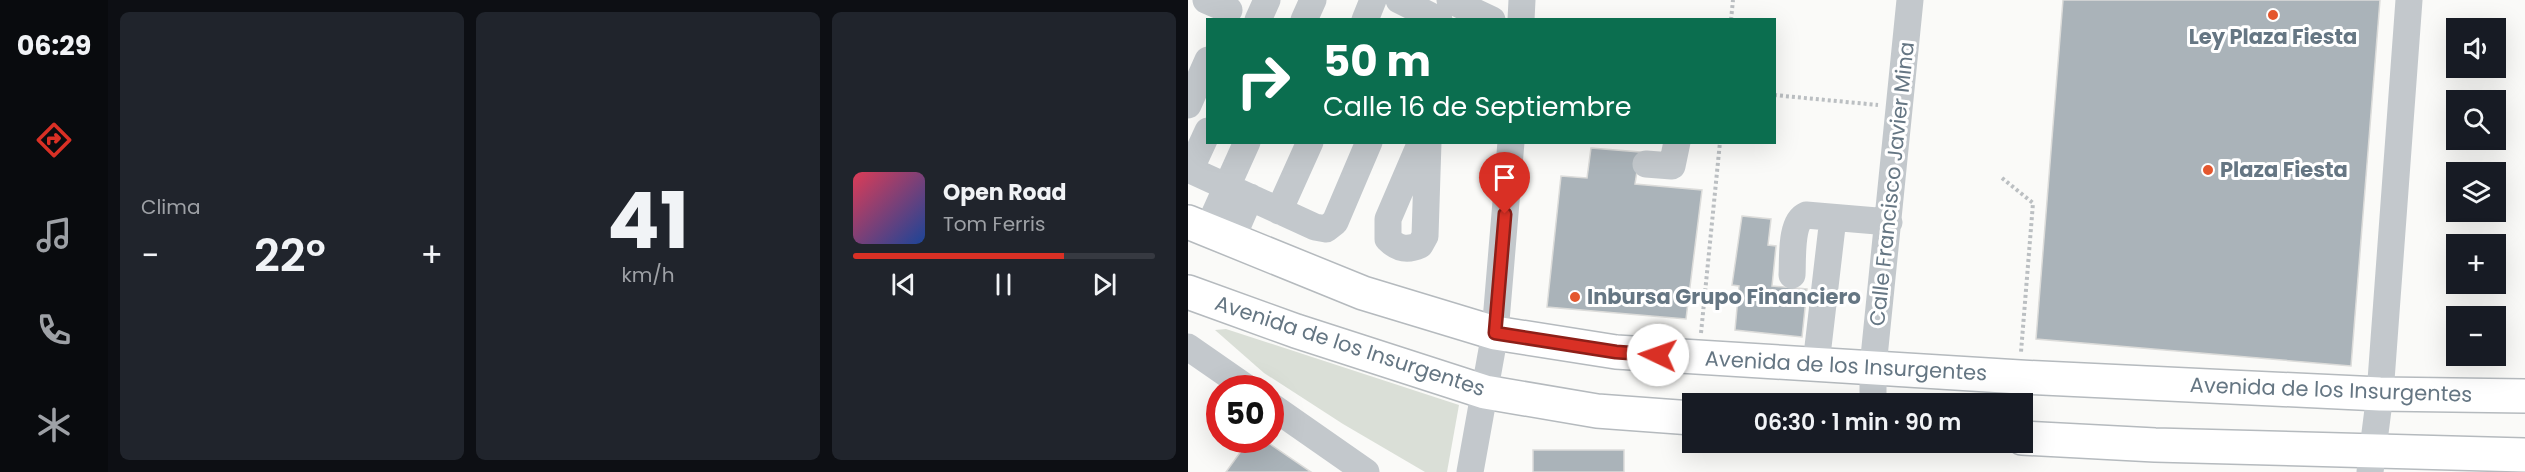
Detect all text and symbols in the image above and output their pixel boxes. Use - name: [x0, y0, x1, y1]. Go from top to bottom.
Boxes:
- marker: Ley Plaza Fiesta: [2266, 8, 2280, 22]
- map controls: [2446, 18, 2506, 366]
- button: sound: [2446, 18, 2506, 78]
- place label: Ley Plaza Fiesta: [2189, 22, 2357, 51]
- text: 06:29: [17, 27, 91, 64]
- text: 50 m: [1323, 32, 1431, 91]
- street label: Calle Francisco Javier Mina: [1862, 40, 1921, 328]
- icon: right: [1224, 42, 1302, 120]
- text: Calle 16 de Septiembre: [1323, 88, 1631, 125]
- button: search: [2446, 90, 2506, 150]
- icon: directions: [33, 119, 75, 161]
- pin: [1479, 152, 1530, 214]
- place label: Plaza Fiesta: [2220, 155, 2348, 184]
- icon: arrive: [1488, 161, 1521, 194]
- button: layers: [2446, 162, 2506, 222]
- marker: Plaza Fiesta: [2201, 163, 2215, 177]
- text: 41: [607, 166, 689, 275]
- text: Open Road: [943, 177, 1067, 208]
- text: Clima: [141, 193, 200, 221]
- text: Tom Ferris: [943, 210, 1045, 238]
- icon: music: [33, 214, 75, 256]
- text: 22°: [254, 224, 326, 287]
- text: −: [141, 232, 159, 279]
- text: +: [420, 232, 443, 279]
- button: +: [2446, 234, 2506, 294]
- text: km/h: [621, 261, 675, 289]
- icon: previous: [887, 268, 920, 301]
- icon: pause: [987, 268, 1020, 301]
- icon: next: [1088, 268, 1121, 301]
- place label: Inbursa Grupo Financiero: [1587, 282, 1861, 311]
- street label: Avenida de los Insurgentes: [1211, 288, 1489, 403]
- marker: Inbursa Grupo Financiero: [1568, 290, 1582, 304]
- button: −: [2446, 306, 2506, 366]
- icon: phone: [33, 309, 75, 351]
- position arrow: [1626, 323, 1690, 387]
- street label: Avenida de los Insurgentes: [1704, 344, 1988, 387]
- street label: Avenida de los Insurgentes: [2189, 370, 2473, 409]
- speed limit sign: 50: [1206, 375, 1284, 453]
- icon: climate: [33, 404, 75, 446]
- text: 06:30 · 1 min · 90 m: [1754, 407, 1961, 438]

